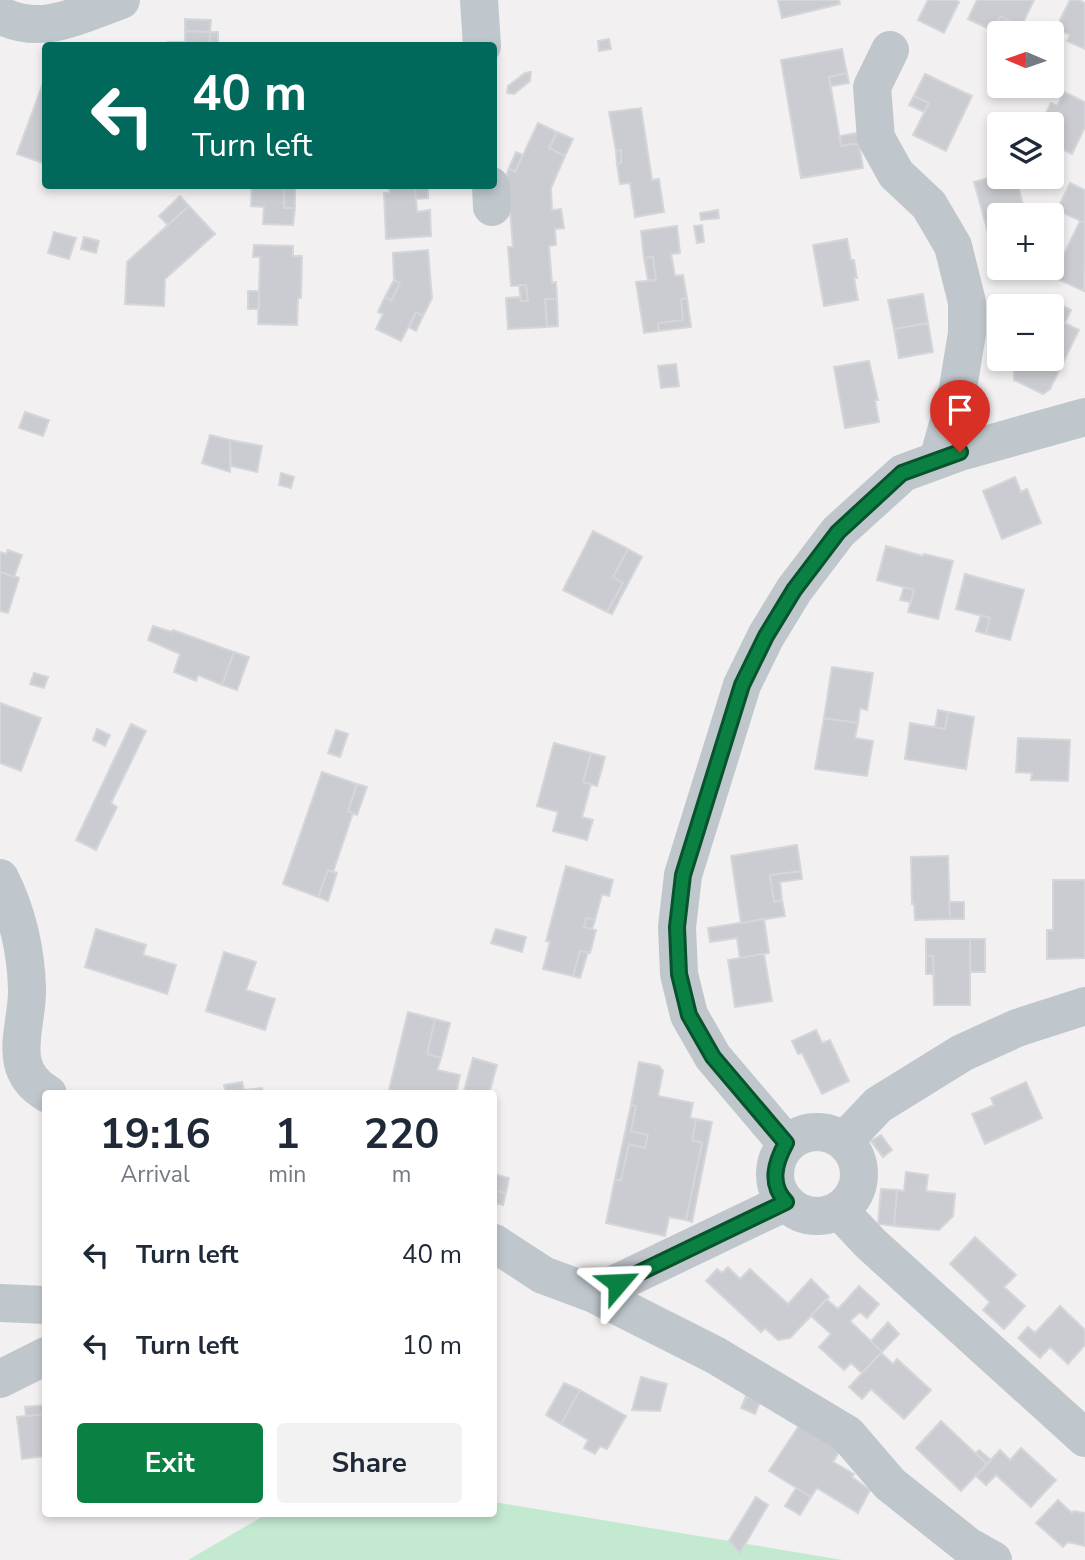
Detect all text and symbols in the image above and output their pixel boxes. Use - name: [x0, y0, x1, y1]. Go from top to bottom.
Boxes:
- north arrow: [987, 21, 1064, 98]
- map controls: [987, 21, 1064, 371]
- text: 40 m: [192, 60, 307, 127]
- icon: left: [77, 70, 168, 161]
- button: layers: [987, 112, 1064, 189]
- text: Turn left: [192, 124, 312, 167]
- button: +: [987, 203, 1064, 280]
- button: −: [987, 294, 1064, 371]
- pin: [930, 380, 990, 452]
- icon: arrive: [941, 391, 979, 429]
- text: 19:16: [100, 1106, 211, 1163]
- text: 1: [275, 1106, 300, 1163]
- text: 220: [364, 1106, 439, 1163]
- text: Arrival: [121, 1159, 190, 1190]
- text: min: [268, 1159, 306, 1190]
- text: m: [392, 1159, 412, 1190]
- icon: left: [77, 1236, 115, 1274]
- text: Turn left: [136, 1237, 239, 1272]
- text: 40 m: [402, 1237, 462, 1272]
- position arrow: [581, 1246, 655, 1320]
- icon: left: [77, 1327, 115, 1365]
- text: Turn left: [136, 1328, 239, 1363]
- text: 10 m: [402, 1328, 462, 1363]
- button: Exit: [77, 1423, 263, 1503]
- button: Share: [277, 1423, 462, 1503]

